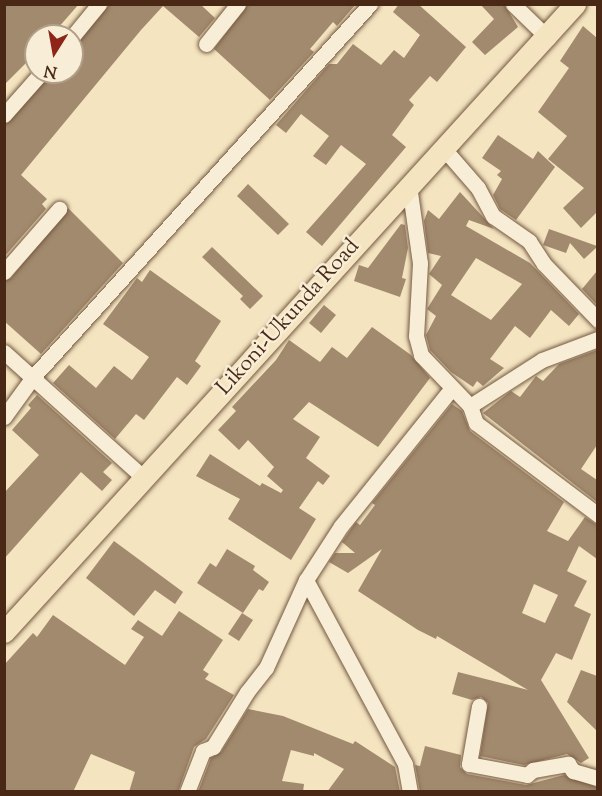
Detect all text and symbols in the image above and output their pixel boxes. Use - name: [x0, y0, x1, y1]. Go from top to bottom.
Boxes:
- north arrow: [24, 24, 84, 84]
- text: N: [42, 58, 59, 83]
- street label: Likoni-Ukunda Road: [212, 234, 366, 402]

